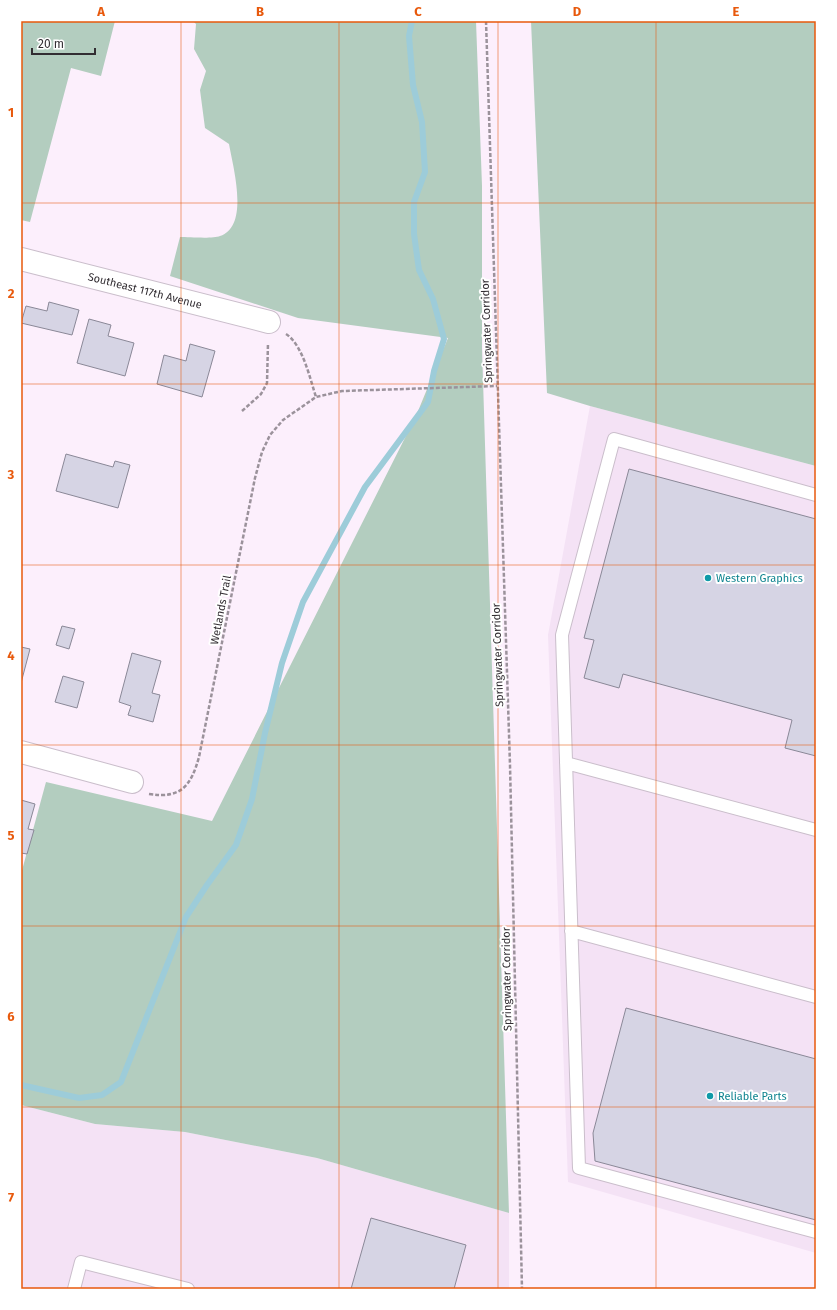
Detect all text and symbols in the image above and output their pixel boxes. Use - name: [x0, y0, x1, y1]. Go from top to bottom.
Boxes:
- text: A: [96, 4, 105, 19]
- text: B: [256, 4, 264, 19]
- text: C: [414, 4, 422, 19]
- text: D: [573, 4, 582, 19]
- text: E: [733, 4, 740, 19]
- scale bar: [32, 30, 95, 56]
- text: 20 m: [38, 37, 64, 51]
- text: 1: [8, 105, 14, 120]
- street label: Southeast 117th Avenue: [87, 270, 203, 311]
- street label: Springwater Corridor: [479, 278, 495, 383]
- text: 2: [8, 286, 15, 301]
- text: 3: [7, 467, 15, 482]
- place label: Western Graphics: [716, 572, 803, 585]
- marker: Western Graphics: [703, 573, 713, 583]
- street label: Wetlands Trail: [208, 574, 234, 646]
- street label: Springwater Corridor: [490, 602, 506, 707]
- text: 4: [7, 648, 15, 663]
- text: 5: [8, 828, 15, 843]
- street label: Springwater Corridor: [500, 926, 514, 1031]
- text: 6: [7, 1009, 15, 1024]
- place label: Reliable Parts: [718, 1090, 787, 1103]
- marker: Reliable Parts: [705, 1091, 715, 1101]
- text: 7: [8, 1190, 14, 1205]

